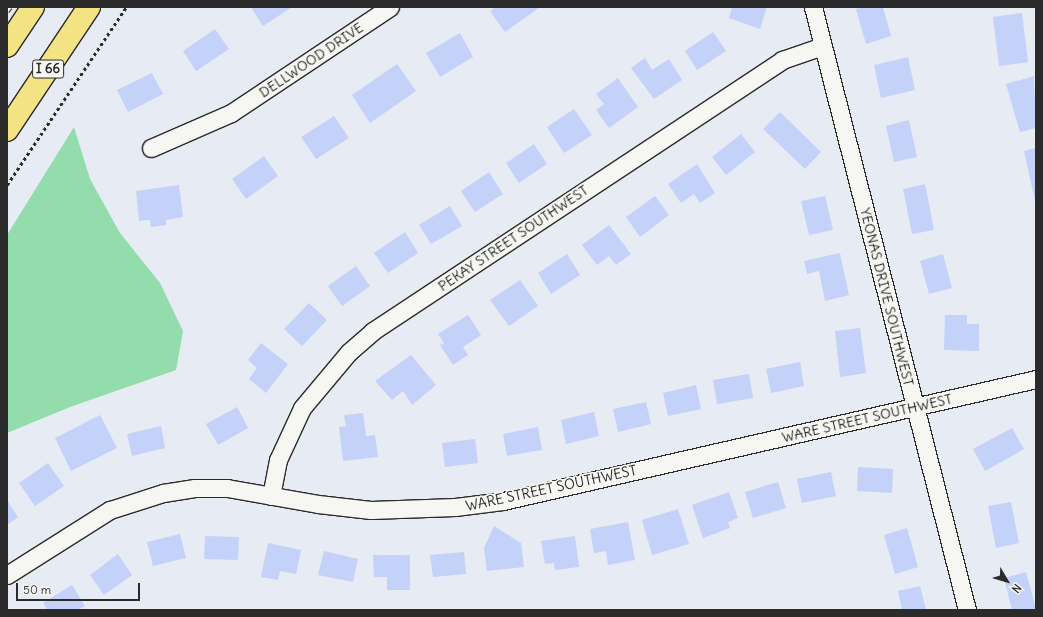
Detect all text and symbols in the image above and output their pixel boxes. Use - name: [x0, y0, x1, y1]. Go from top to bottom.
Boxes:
- street label: DELLWOOD DRIVE: [256, 19, 366, 101]
- road number: I 66: [32, 58, 64, 80]
- street label: PEKAY STREET SOUTHWEST: [435, 181, 591, 295]
- street label: YEONAS DRIVE SOUTHWEST: [857, 206, 917, 388]
- street label: WARE STREET SOUTHWEST: [780, 390, 954, 446]
- street label: WARE STREET SOUTHWEST: [464, 462, 638, 514]
- north arrow: [987, 561, 1027, 601]
- scale bar: [18, 575, 142, 601]
- text: N: [1009, 581, 1024, 596]
- text: 50 m: [23, 582, 51, 597]

